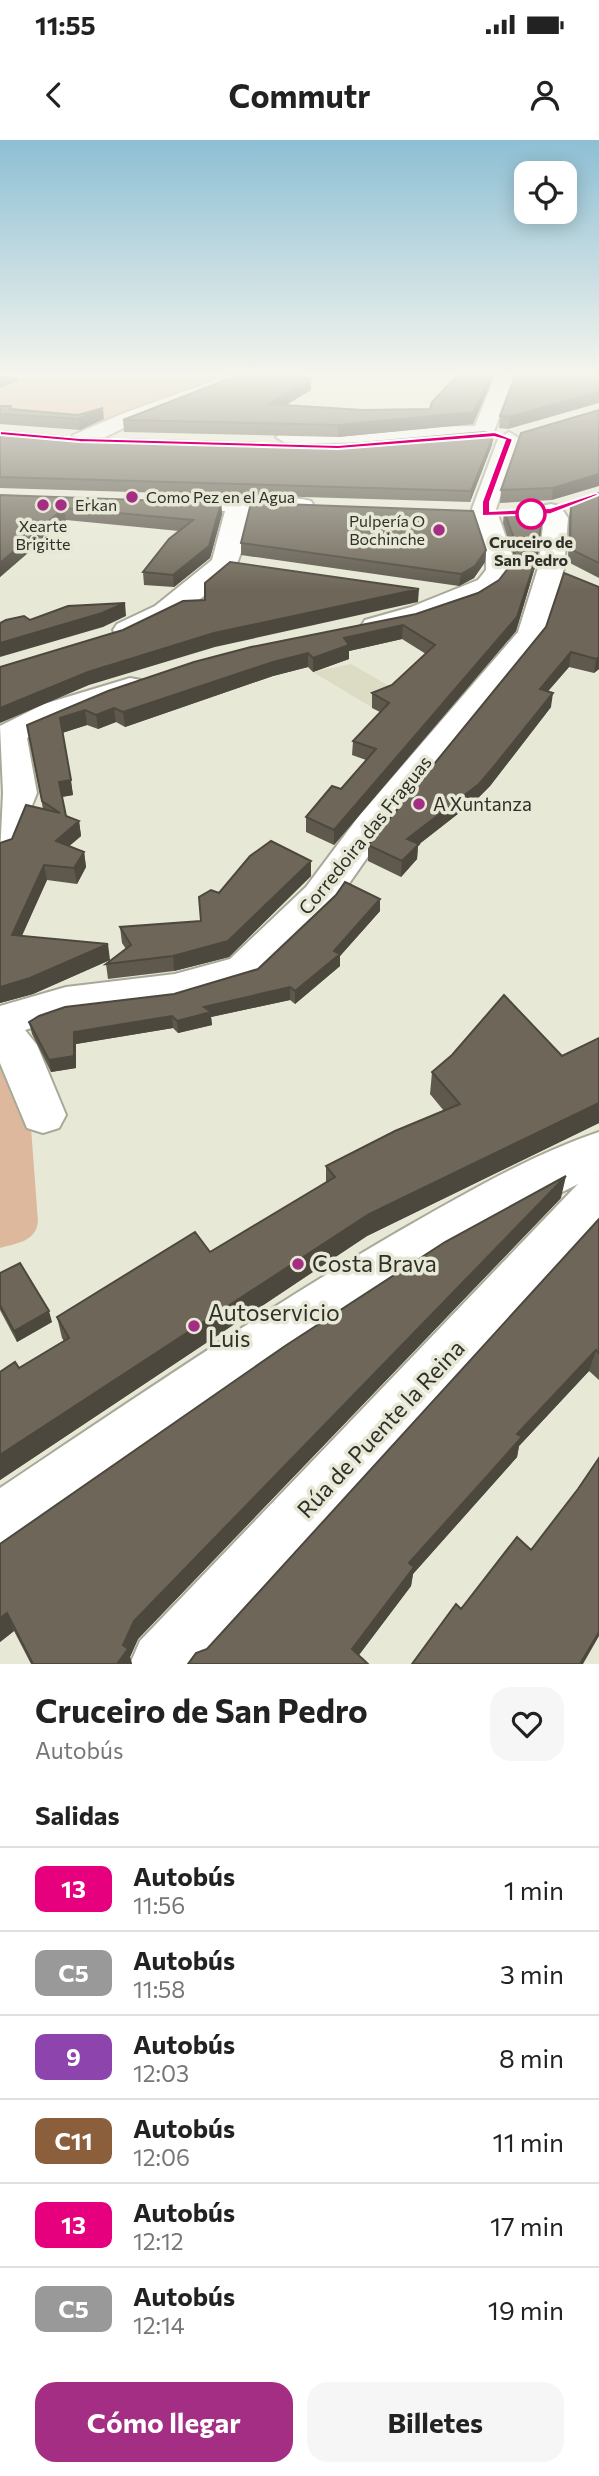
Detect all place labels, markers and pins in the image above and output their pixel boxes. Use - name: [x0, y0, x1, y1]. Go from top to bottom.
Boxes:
- place label: Como Pez en el Agua: [146, 487, 295, 506]
- marker: Como Pez en el Agua: [124, 489, 140, 505]
- place label: Erkan: [75, 495, 117, 514]
- marker: Xearte Brigitte: [35, 497, 51, 513]
- marker: Erkan: [53, 497, 69, 513]
- marker: Cruceiro de San Pedro: [516, 499, 546, 529]
- place label: Pulpería O Bochinche: [349, 511, 425, 548]
- place label: Xearte Brigitte: [15, 516, 71, 553]
- marker: Pulpería O Bochinche: [431, 522, 447, 538]
- place label: Cruceiro de San Pedro: [489, 532, 573, 569]
- place label: A Xuntanza: [433, 792, 532, 815]
- marker: A Xuntanza: [411, 796, 427, 812]
- place label: Costa Brava: [312, 1249, 437, 1277]
- marker: Costa Brava: [290, 1256, 306, 1272]
- place label: Autoservicio Luis: [208, 1298, 340, 1352]
- marker: Autoservicio Luis: [186, 1318, 202, 1334]

